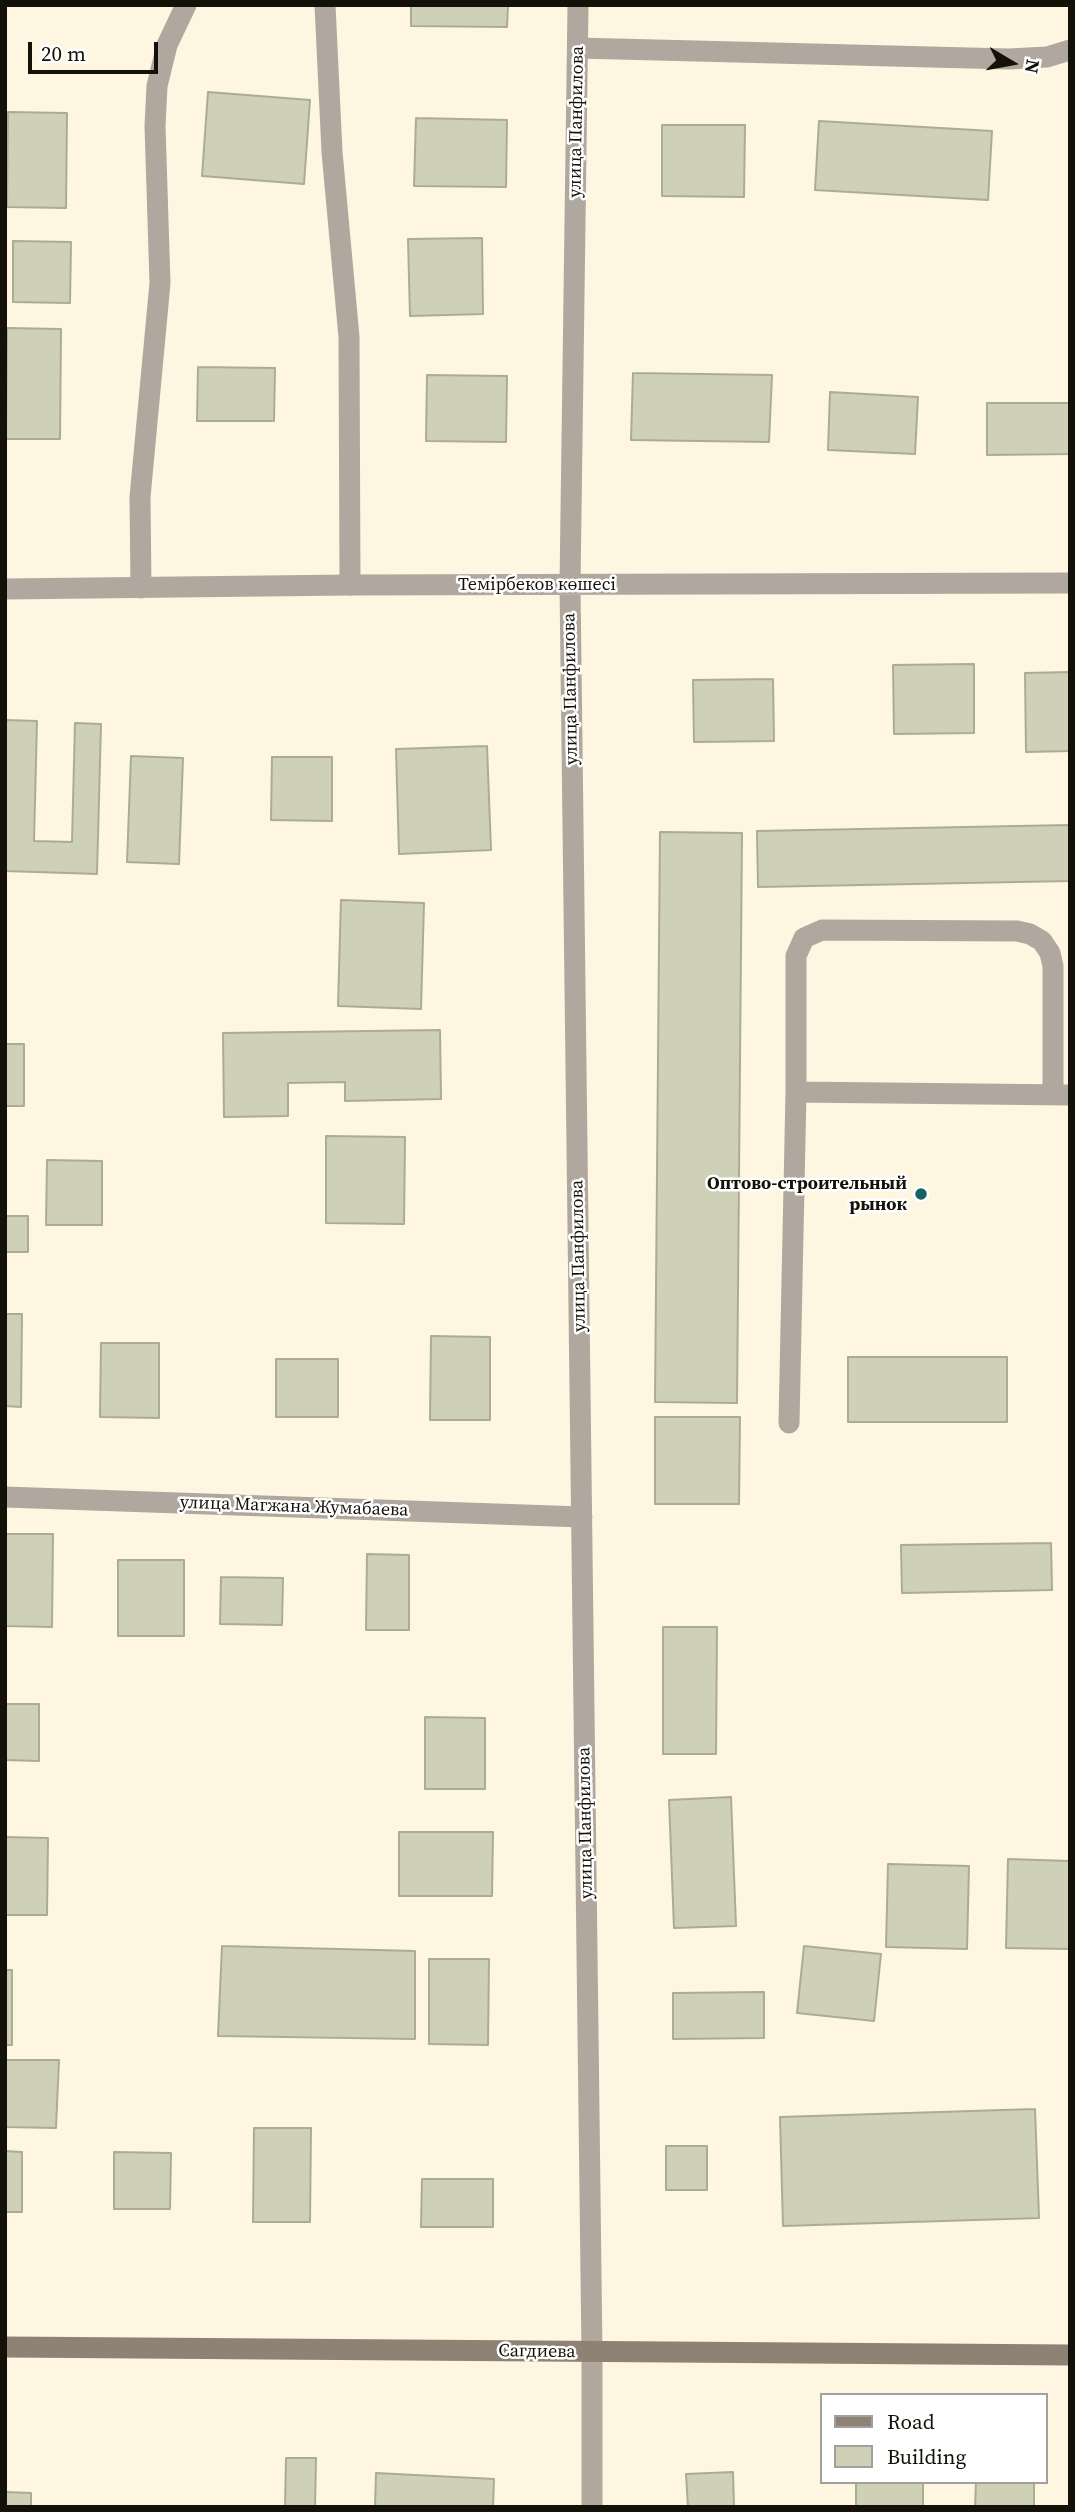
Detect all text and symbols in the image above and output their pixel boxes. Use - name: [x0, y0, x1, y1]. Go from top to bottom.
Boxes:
- scale bar: [32, 28, 161, 72]
- north arrow: [977, 28, 1047, 98]
- text: 20 m: [41, 39, 86, 68]
- street label: улица Панфилова: [565, 46, 589, 198]
- text: N: [1019, 58, 1047, 76]
- street label: Темірбеков көшесі: [458, 574, 616, 596]
- street label: улица Панфилова: [559, 613, 583, 765]
- place label: Оптово-строительный рынок: [707, 1173, 907, 1216]
- street label: улица Панфилова: [567, 1180, 591, 1332]
- marker: Оптово-строительный рынок: [913, 1186, 929, 1202]
- street label: улица Магжана Жумабаева: [179, 1492, 409, 1522]
- street label: улица Панфилова: [574, 1747, 598, 1899]
- street label: Сагдиева: [498, 2341, 576, 2363]
- legend: [820, 2393, 1047, 2484]
- text: Road: [887, 2407, 935, 2436]
- text: Building: [887, 2442, 966, 2471]

